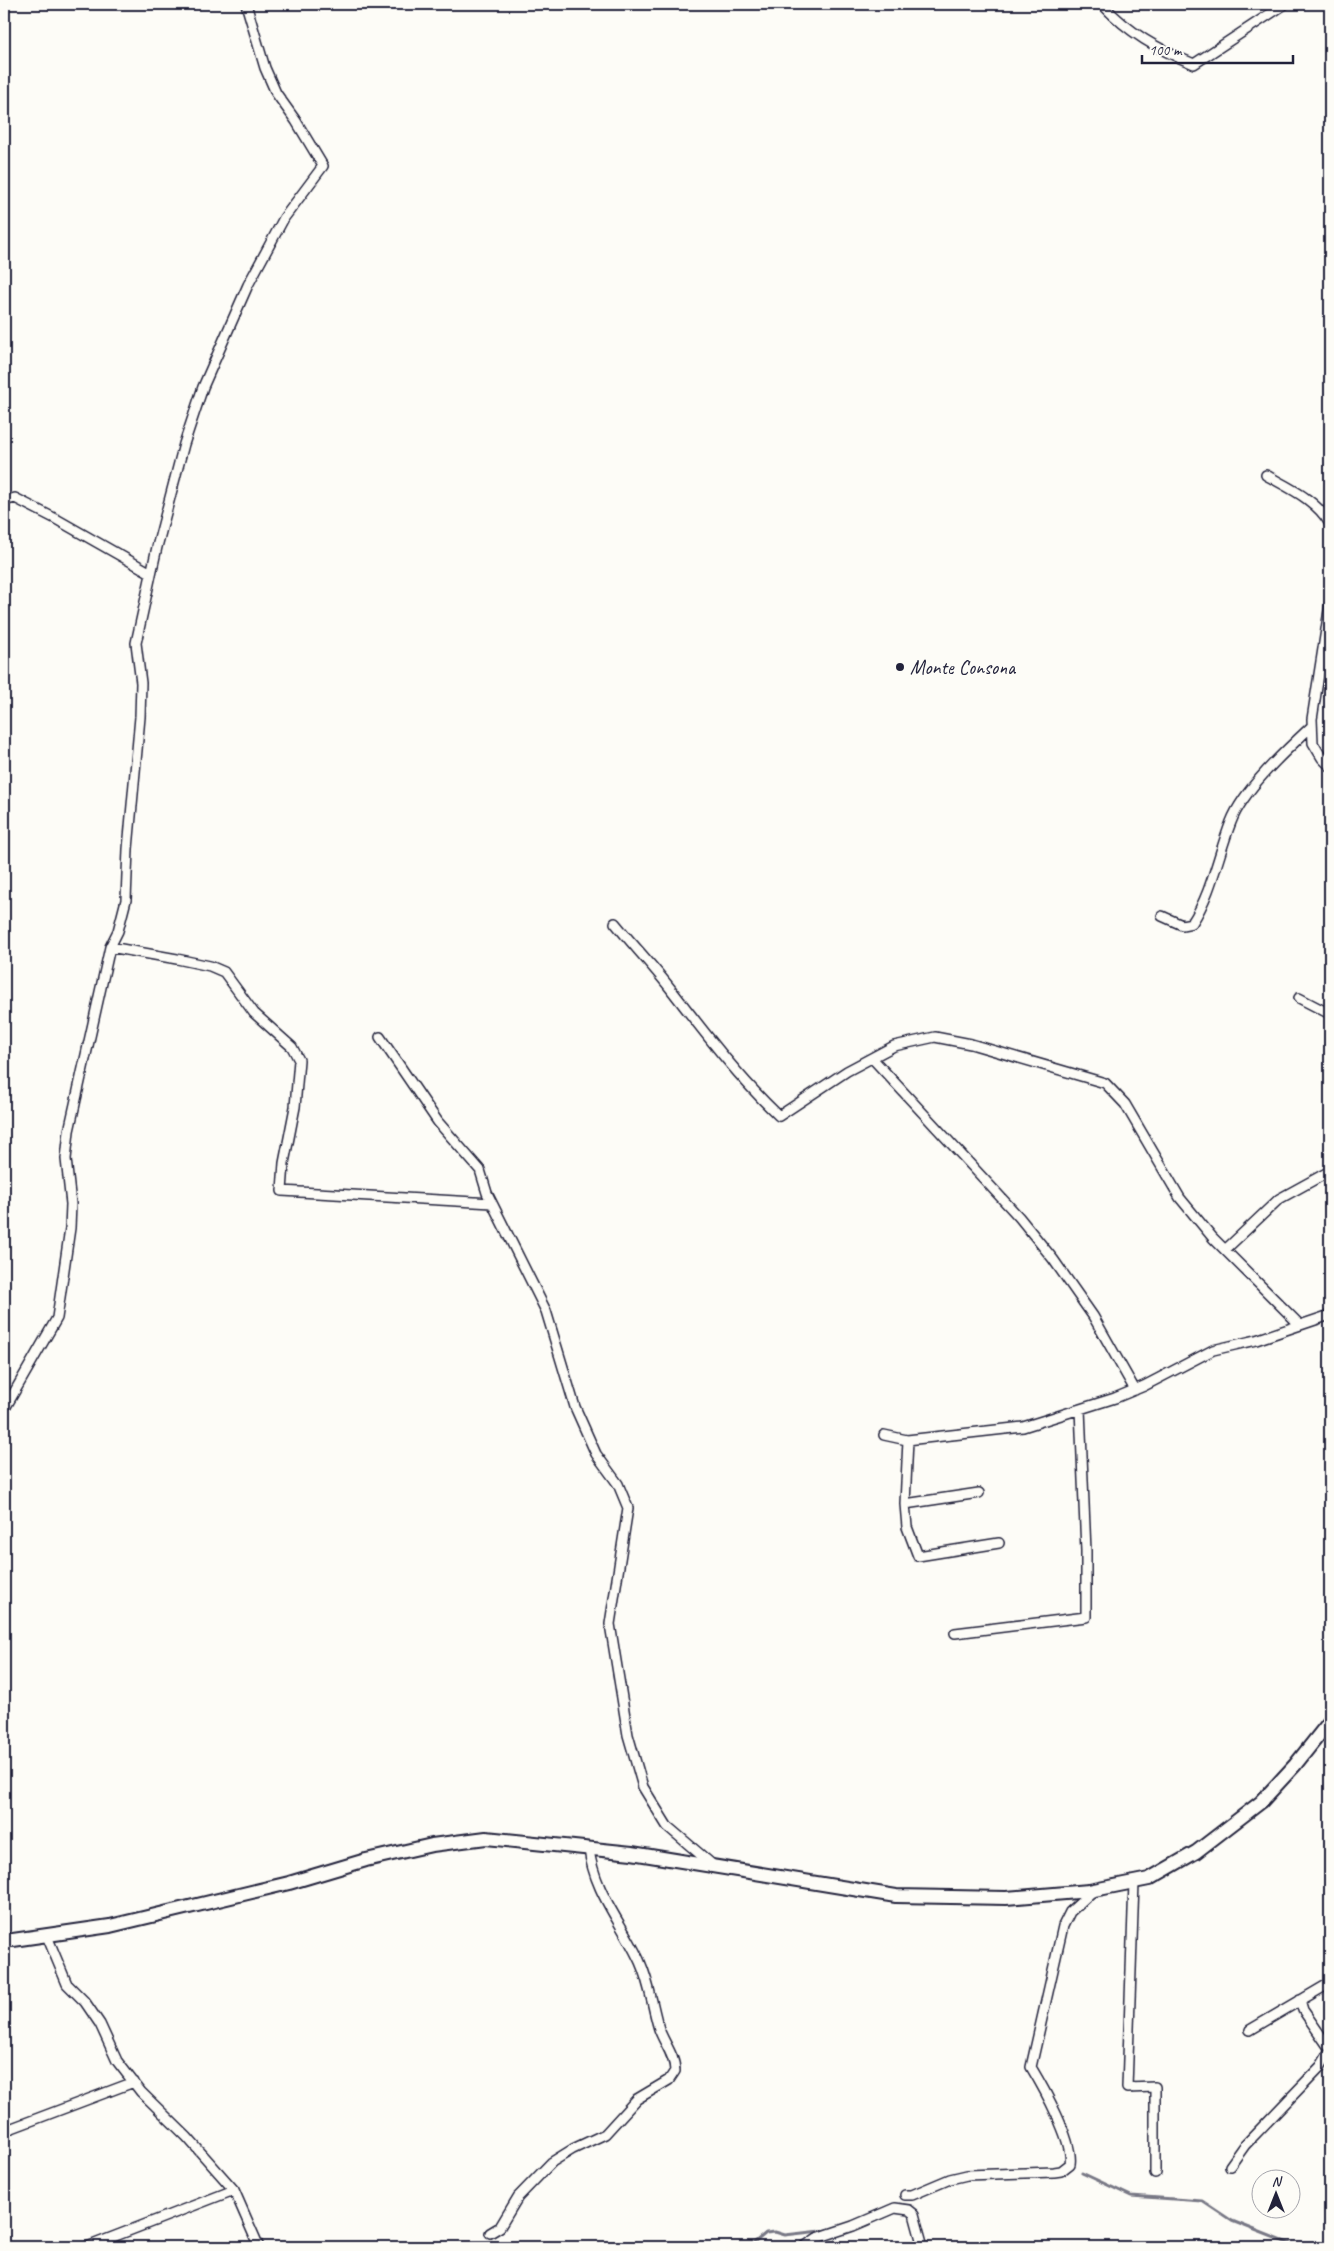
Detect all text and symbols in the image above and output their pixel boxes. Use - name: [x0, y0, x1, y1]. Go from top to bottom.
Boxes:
- scale bar: [1142, 32, 1293, 64]
- text: 100 m: [1149, 41, 1183, 60]
- place label: Monte Consona: [910, 655, 1017, 680]
- marker: Monte Consona: [894, 661, 906, 673]
- north arrow: [1252, 2168, 1302, 2218]
- text: N: [1272, 2173, 1283, 2190]

